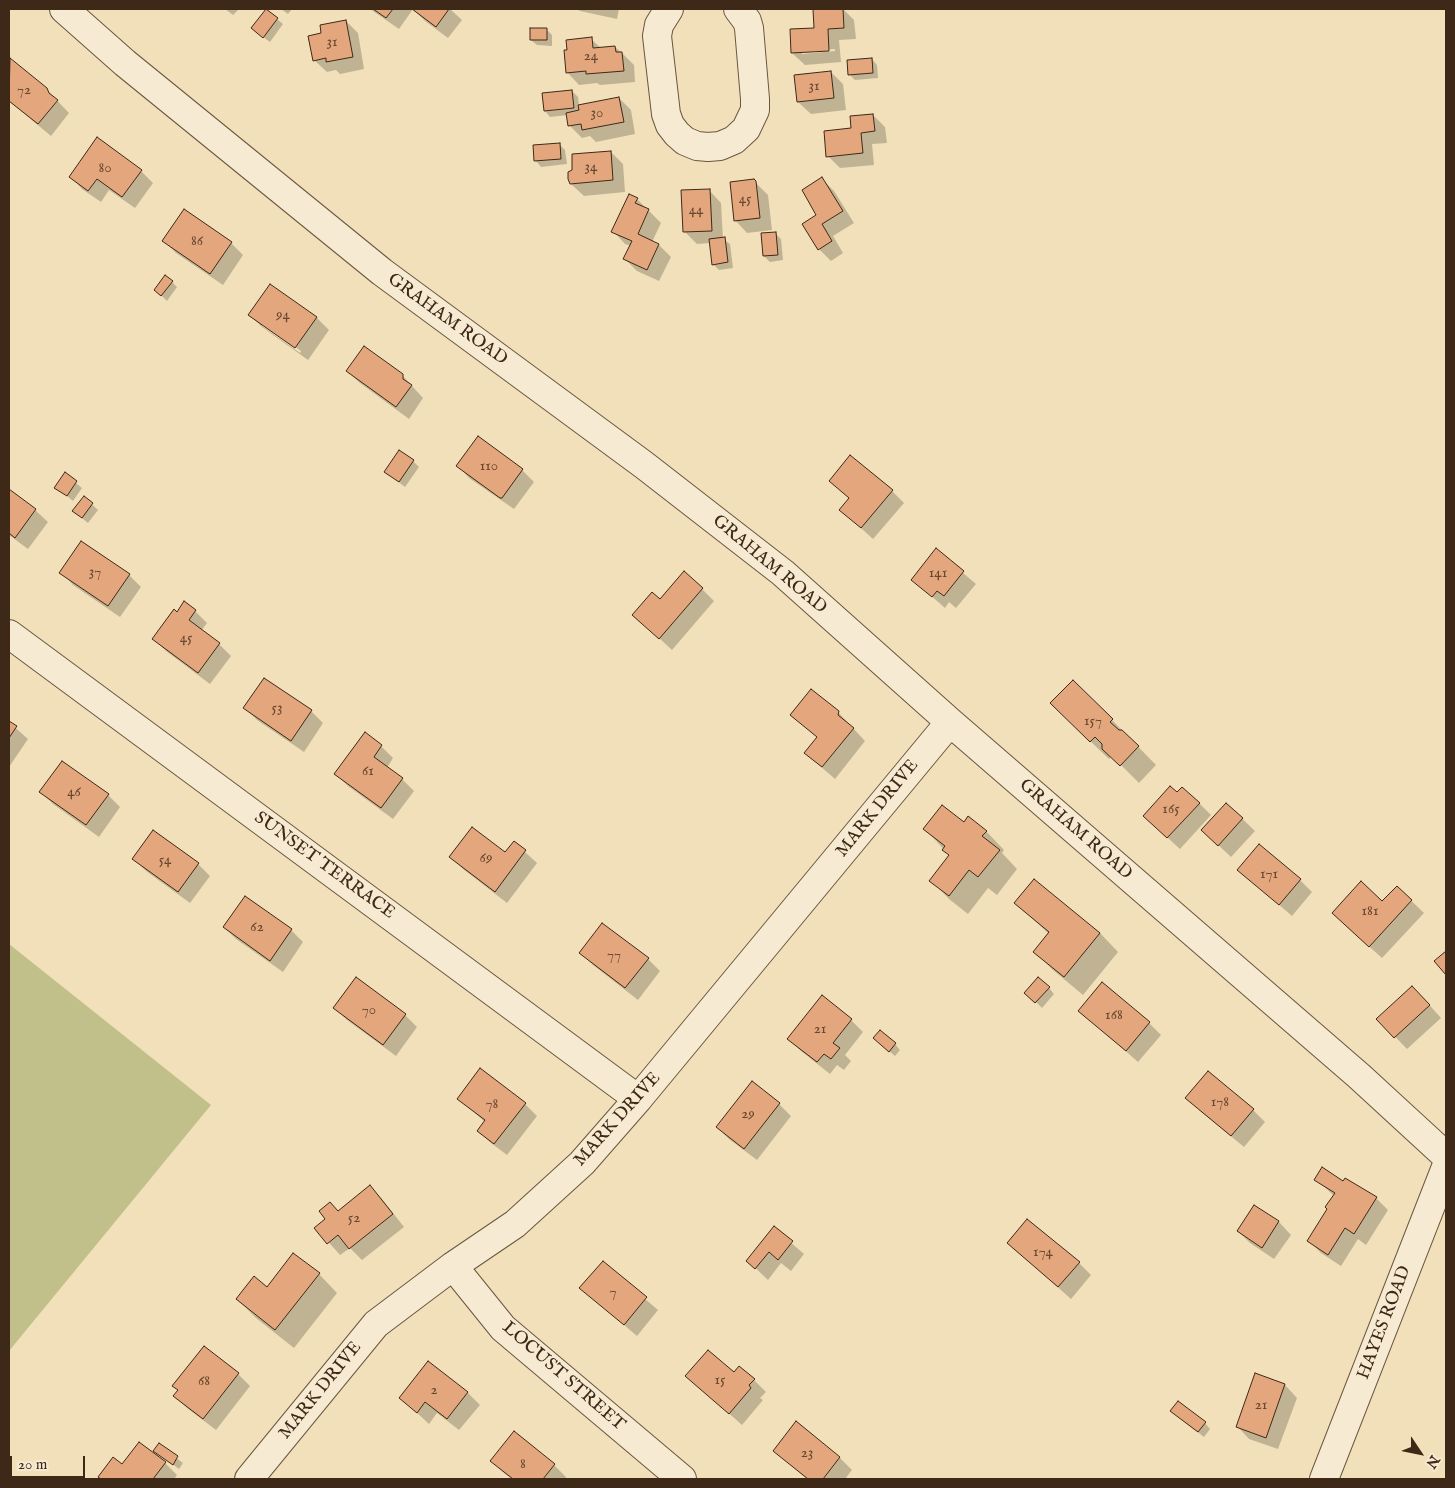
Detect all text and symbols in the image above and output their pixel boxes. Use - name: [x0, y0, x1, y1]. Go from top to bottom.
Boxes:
- house number: 31: [326, 34, 338, 52]
- house number: 24: [584, 48, 598, 66]
- house number: 31: [808, 78, 820, 96]
- house number: 72: [17, 82, 31, 100]
- house number: 30: [591, 105, 603, 123]
- house number: 34: [585, 159, 597, 177]
- house number: 80: [98, 160, 112, 178]
- house number: 45: [739, 191, 751, 209]
- house number: 44: [689, 202, 703, 220]
- house number: 86: [191, 233, 203, 251]
- street label: GRAHAM ROAD: [383, 269, 511, 371]
- house number: 94: [276, 307, 290, 325]
- house number: 110: [480, 458, 498, 476]
- street label: GRAHAM ROAD: [707, 511, 831, 619]
- house number: 37: [89, 564, 101, 582]
- house number: 141: [929, 565, 947, 583]
- house number: 45: [180, 630, 192, 648]
- house number: 53: [271, 700, 283, 718]
- house number: 157: [1084, 713, 1102, 731]
- street label: MARK DRIVE: [832, 756, 924, 862]
- house number: 61: [362, 763, 374, 781]
- street label: GRAHAM ROAD: [1014, 775, 1136, 885]
- house number: 46: [67, 784, 81, 802]
- house number: 165: [1162, 801, 1180, 819]
- street label: SUNSET TERRACE: [249, 808, 399, 924]
- house number: 69: [480, 850, 492, 868]
- house number: 54: [159, 852, 171, 870]
- house number: 171: [1260, 866, 1278, 884]
- house number: 181: [1361, 903, 1379, 921]
- house number: 62: [250, 919, 264, 937]
- house number: 77: [607, 947, 621, 965]
- house number: 70: [362, 1002, 376, 1020]
- house number: 168: [1105, 1007, 1123, 1025]
- house number: 21: [814, 1021, 826, 1039]
- street label: MARK DRIVE: [570, 1068, 666, 1172]
- house number: 178: [1211, 1094, 1229, 1112]
- house number: 78: [486, 1096, 498, 1114]
- house number: 29: [741, 1106, 755, 1124]
- house number: 52: [348, 1210, 360, 1228]
- house number: 174: [1033, 1244, 1053, 1262]
- street label: HAYES ROAD: [1353, 1263, 1417, 1383]
- house number: 7: [609, 1284, 617, 1302]
- street label: LOCUST STREET: [497, 1318, 629, 1436]
- street label: MARK DRIVE: [275, 1338, 367, 1444]
- house number: 15: [714, 1372, 726, 1390]
- house number: 68: [198, 1373, 210, 1391]
- house number: 2: [430, 1382, 438, 1400]
- house number: 21: [1255, 1397, 1267, 1415]
- north arrow: [1395, 1428, 1445, 1478]
- house number: 23: [801, 1445, 813, 1463]
- scale bar: [12, 1446, 88, 1478]
- text: N: [1422, 1451, 1443, 1471]
- text: 20 m: [18, 1455, 47, 1474]
- house number: 8: [520, 1456, 526, 1474]

